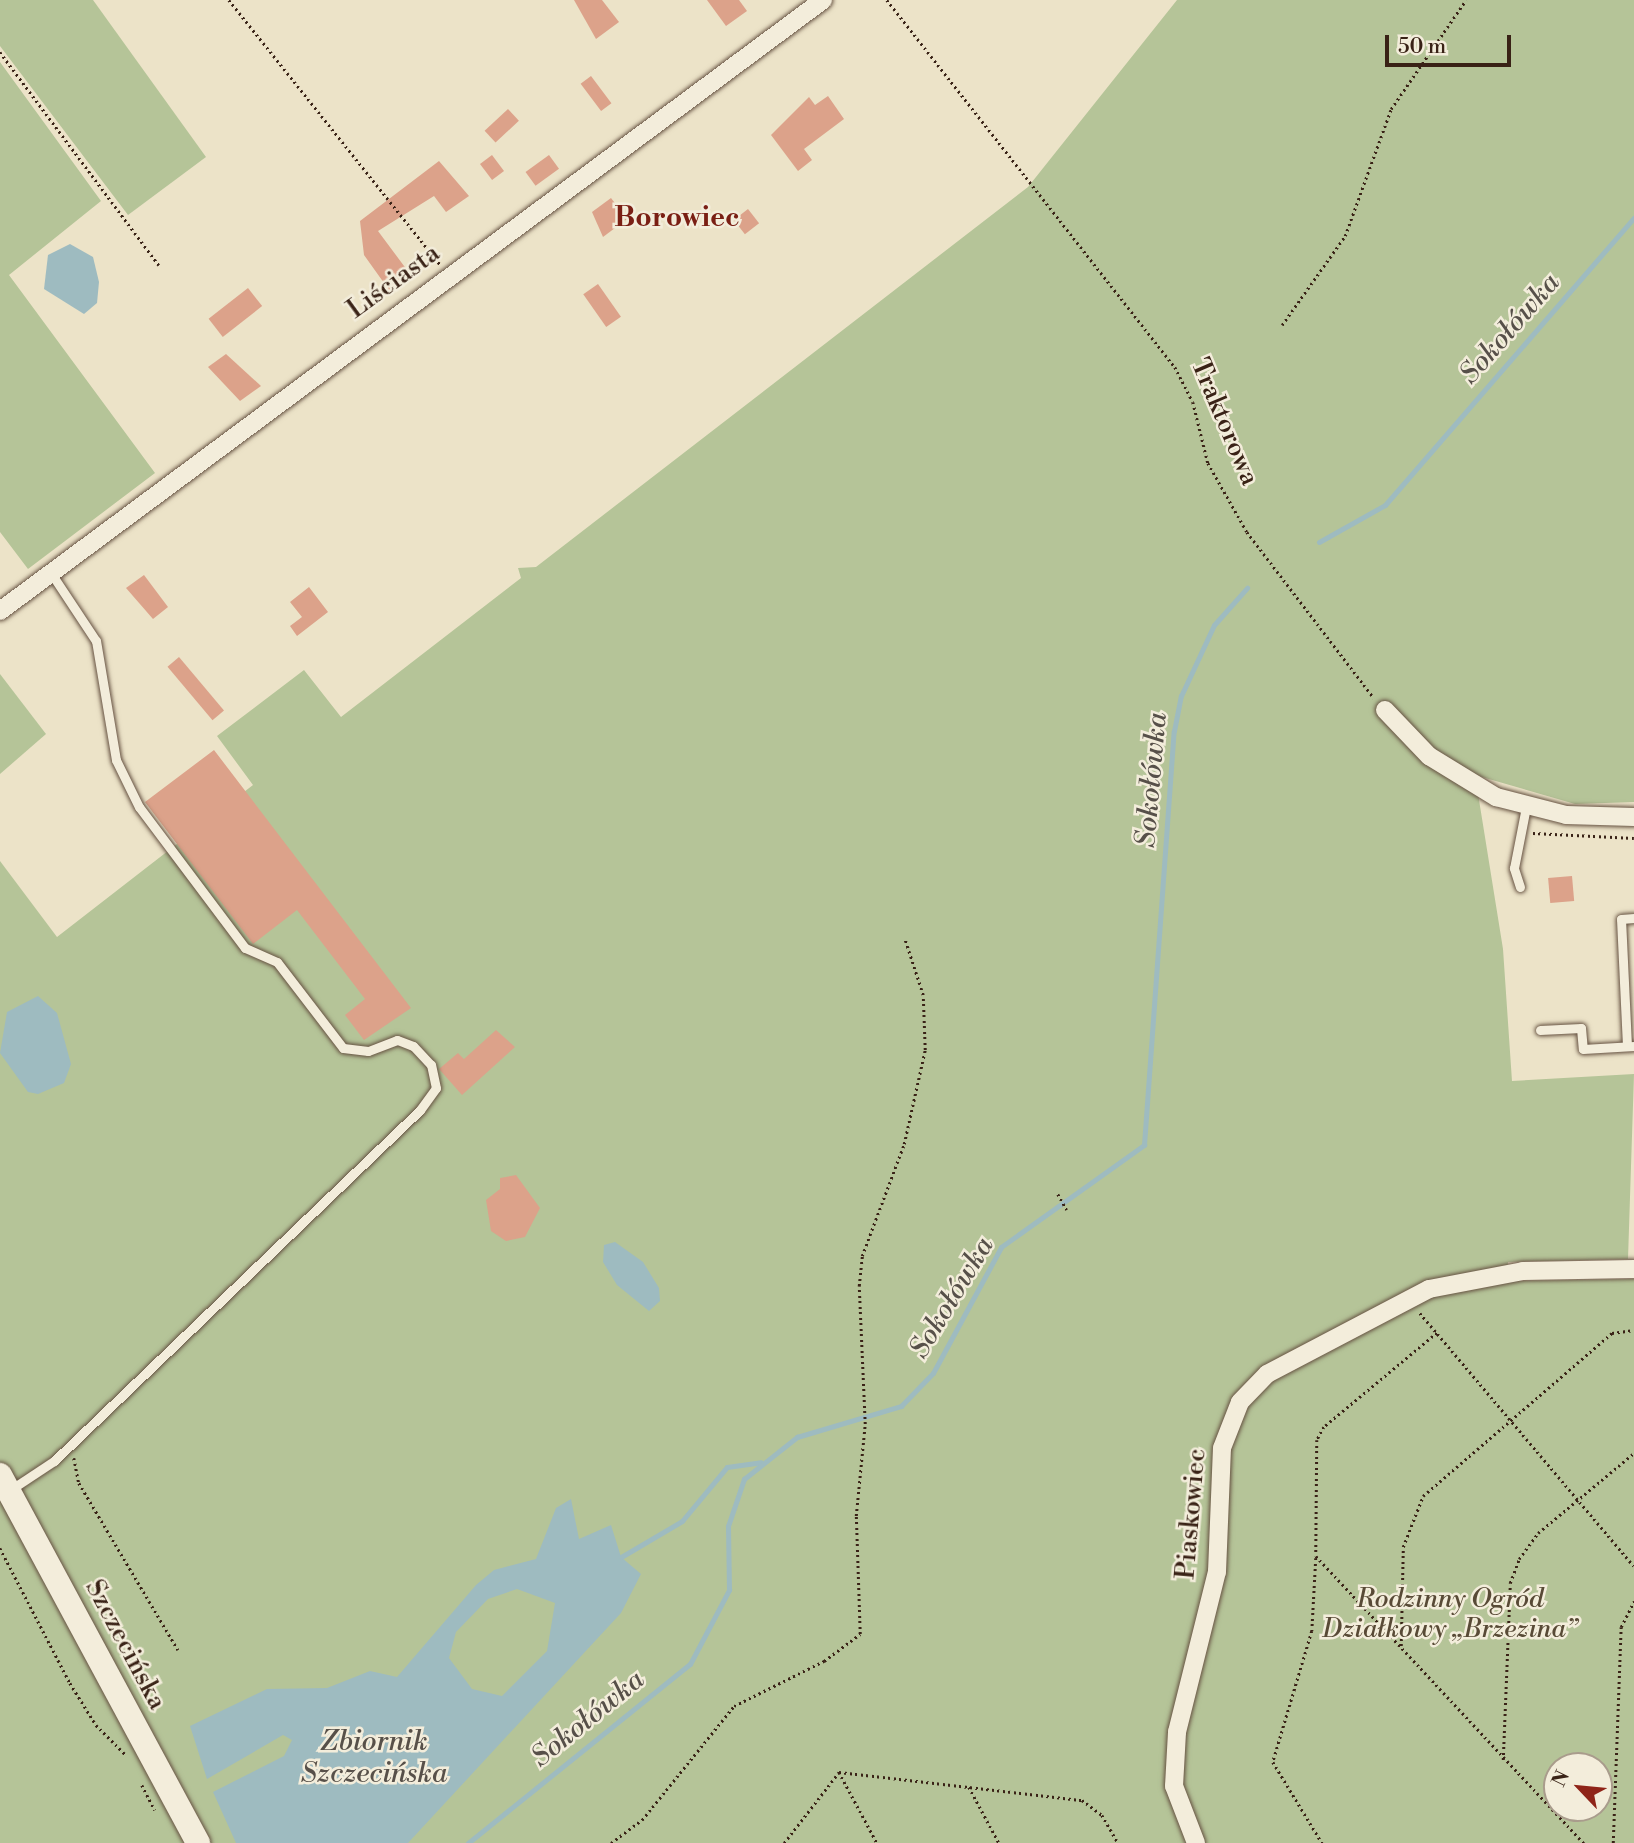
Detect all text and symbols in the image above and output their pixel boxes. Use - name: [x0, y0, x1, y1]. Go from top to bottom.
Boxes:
- scale bar: [1389, 21, 1515, 65]
- text: 50 m: [1398, 34, 1446, 60]
- district label: Borowiec: [614, 201, 740, 235]
- street label: Liściasta: [342, 238, 446, 326]
- water label: Sokołówka: [1453, 267, 1567, 391]
- street label: Traktorowa: [1183, 354, 1265, 490]
- water label: Sokołówka: [1129, 711, 1175, 849]
- water label: Sokołówka: [903, 1231, 1001, 1365]
- street label: Piaskowiec: [1171, 1447, 1213, 1581]
- street label: Szczecińska: [78, 1575, 172, 1715]
- park label: Rodzinny Ogród Działkowy „Brzezina”: [1322, 1584, 1578, 1646]
- water label: Sokołówka: [525, 1663, 651, 1775]
- water label: Zbiornik Szczecińska: [301, 1725, 447, 1791]
- north arrow: [1543, 1752, 1613, 1822]
- text: N: [1547, 1767, 1575, 1791]

